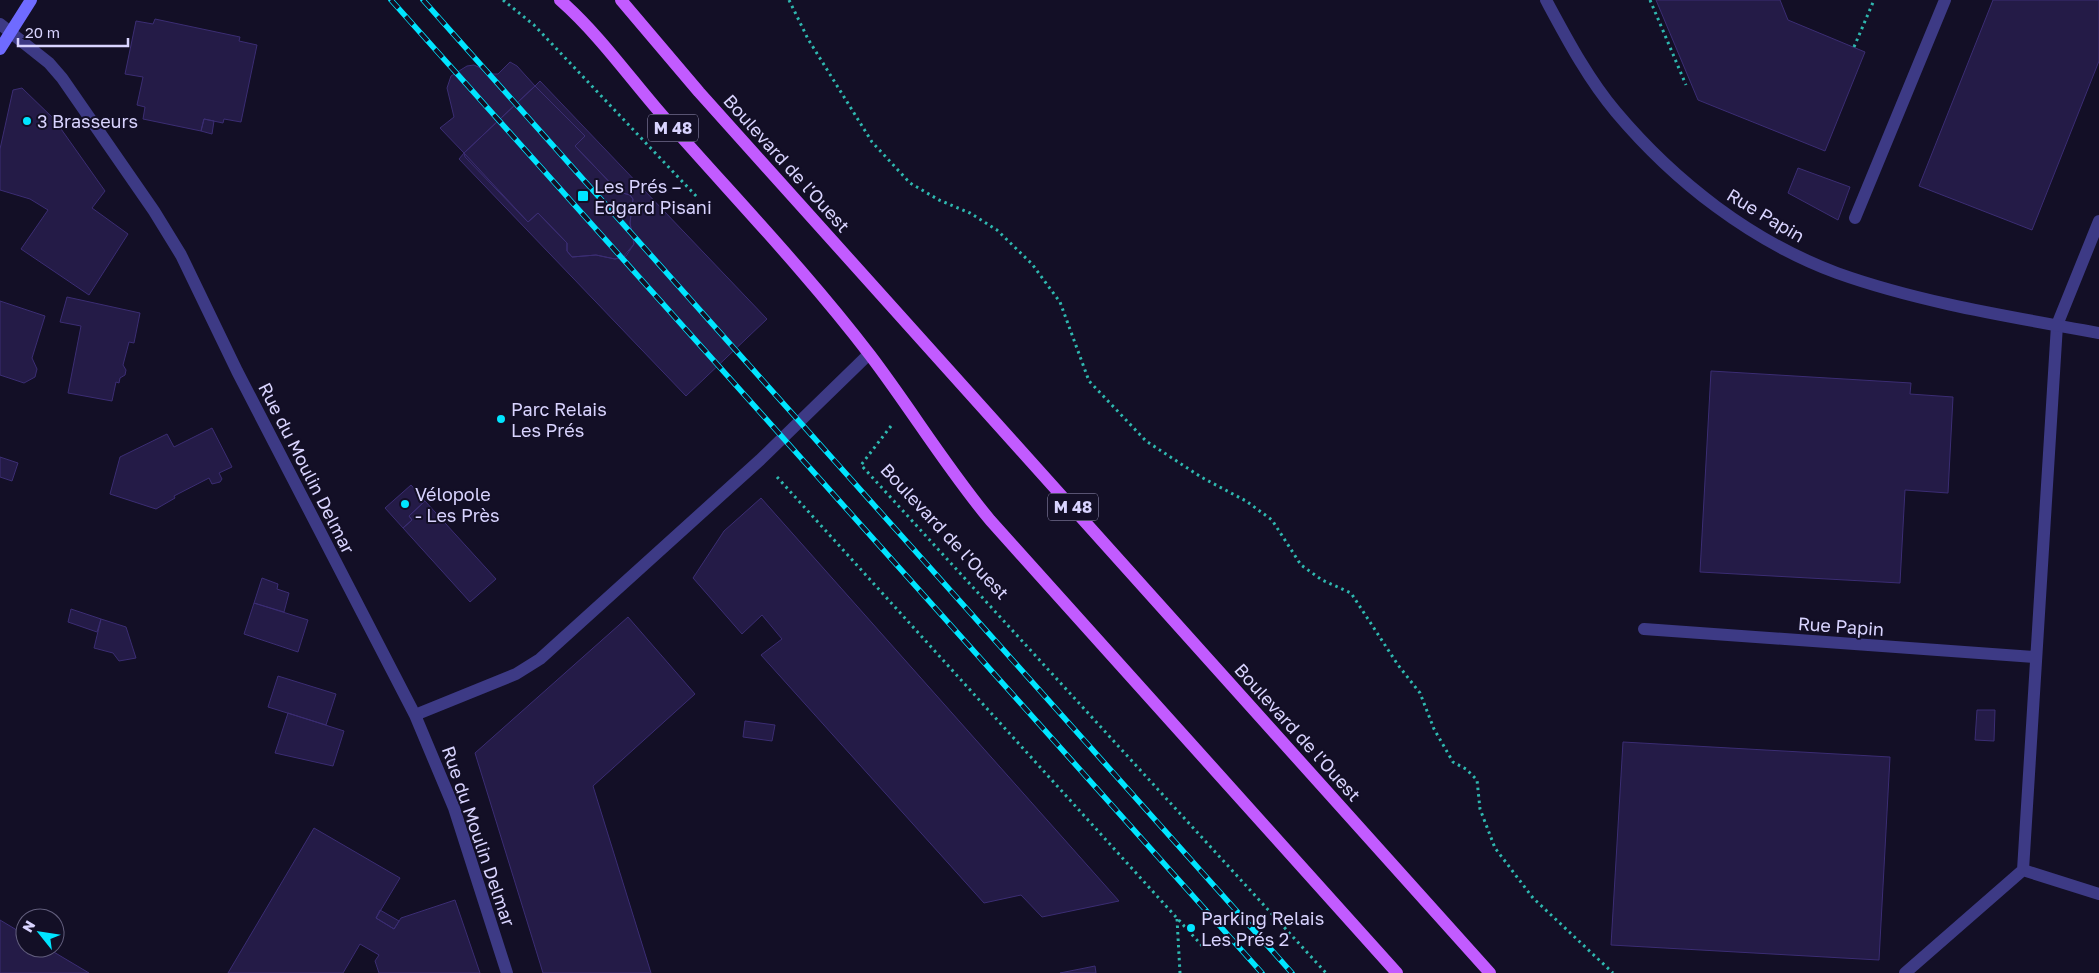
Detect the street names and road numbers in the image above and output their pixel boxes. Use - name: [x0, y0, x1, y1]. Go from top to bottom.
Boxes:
- street label: Boulevard de l'Ouest: [719, 90, 855, 236]
- road number: M 48: [648, 115, 698, 142]
- street label: Rue Papin: [1723, 183, 1809, 247]
- street label: Rue du Moulin Delmar: [254, 379, 360, 557]
- street label: Boulevard de l'Ouest: [876, 458, 1014, 604]
- road number: M 48: [1048, 494, 1098, 520]
- street label: Rue Papin: [1797, 612, 1885, 640]
- street label: Boulevard de l'Ouest: [1230, 659, 1366, 805]
- street label: Rue du Moulin Delmar: [438, 743, 520, 929]

